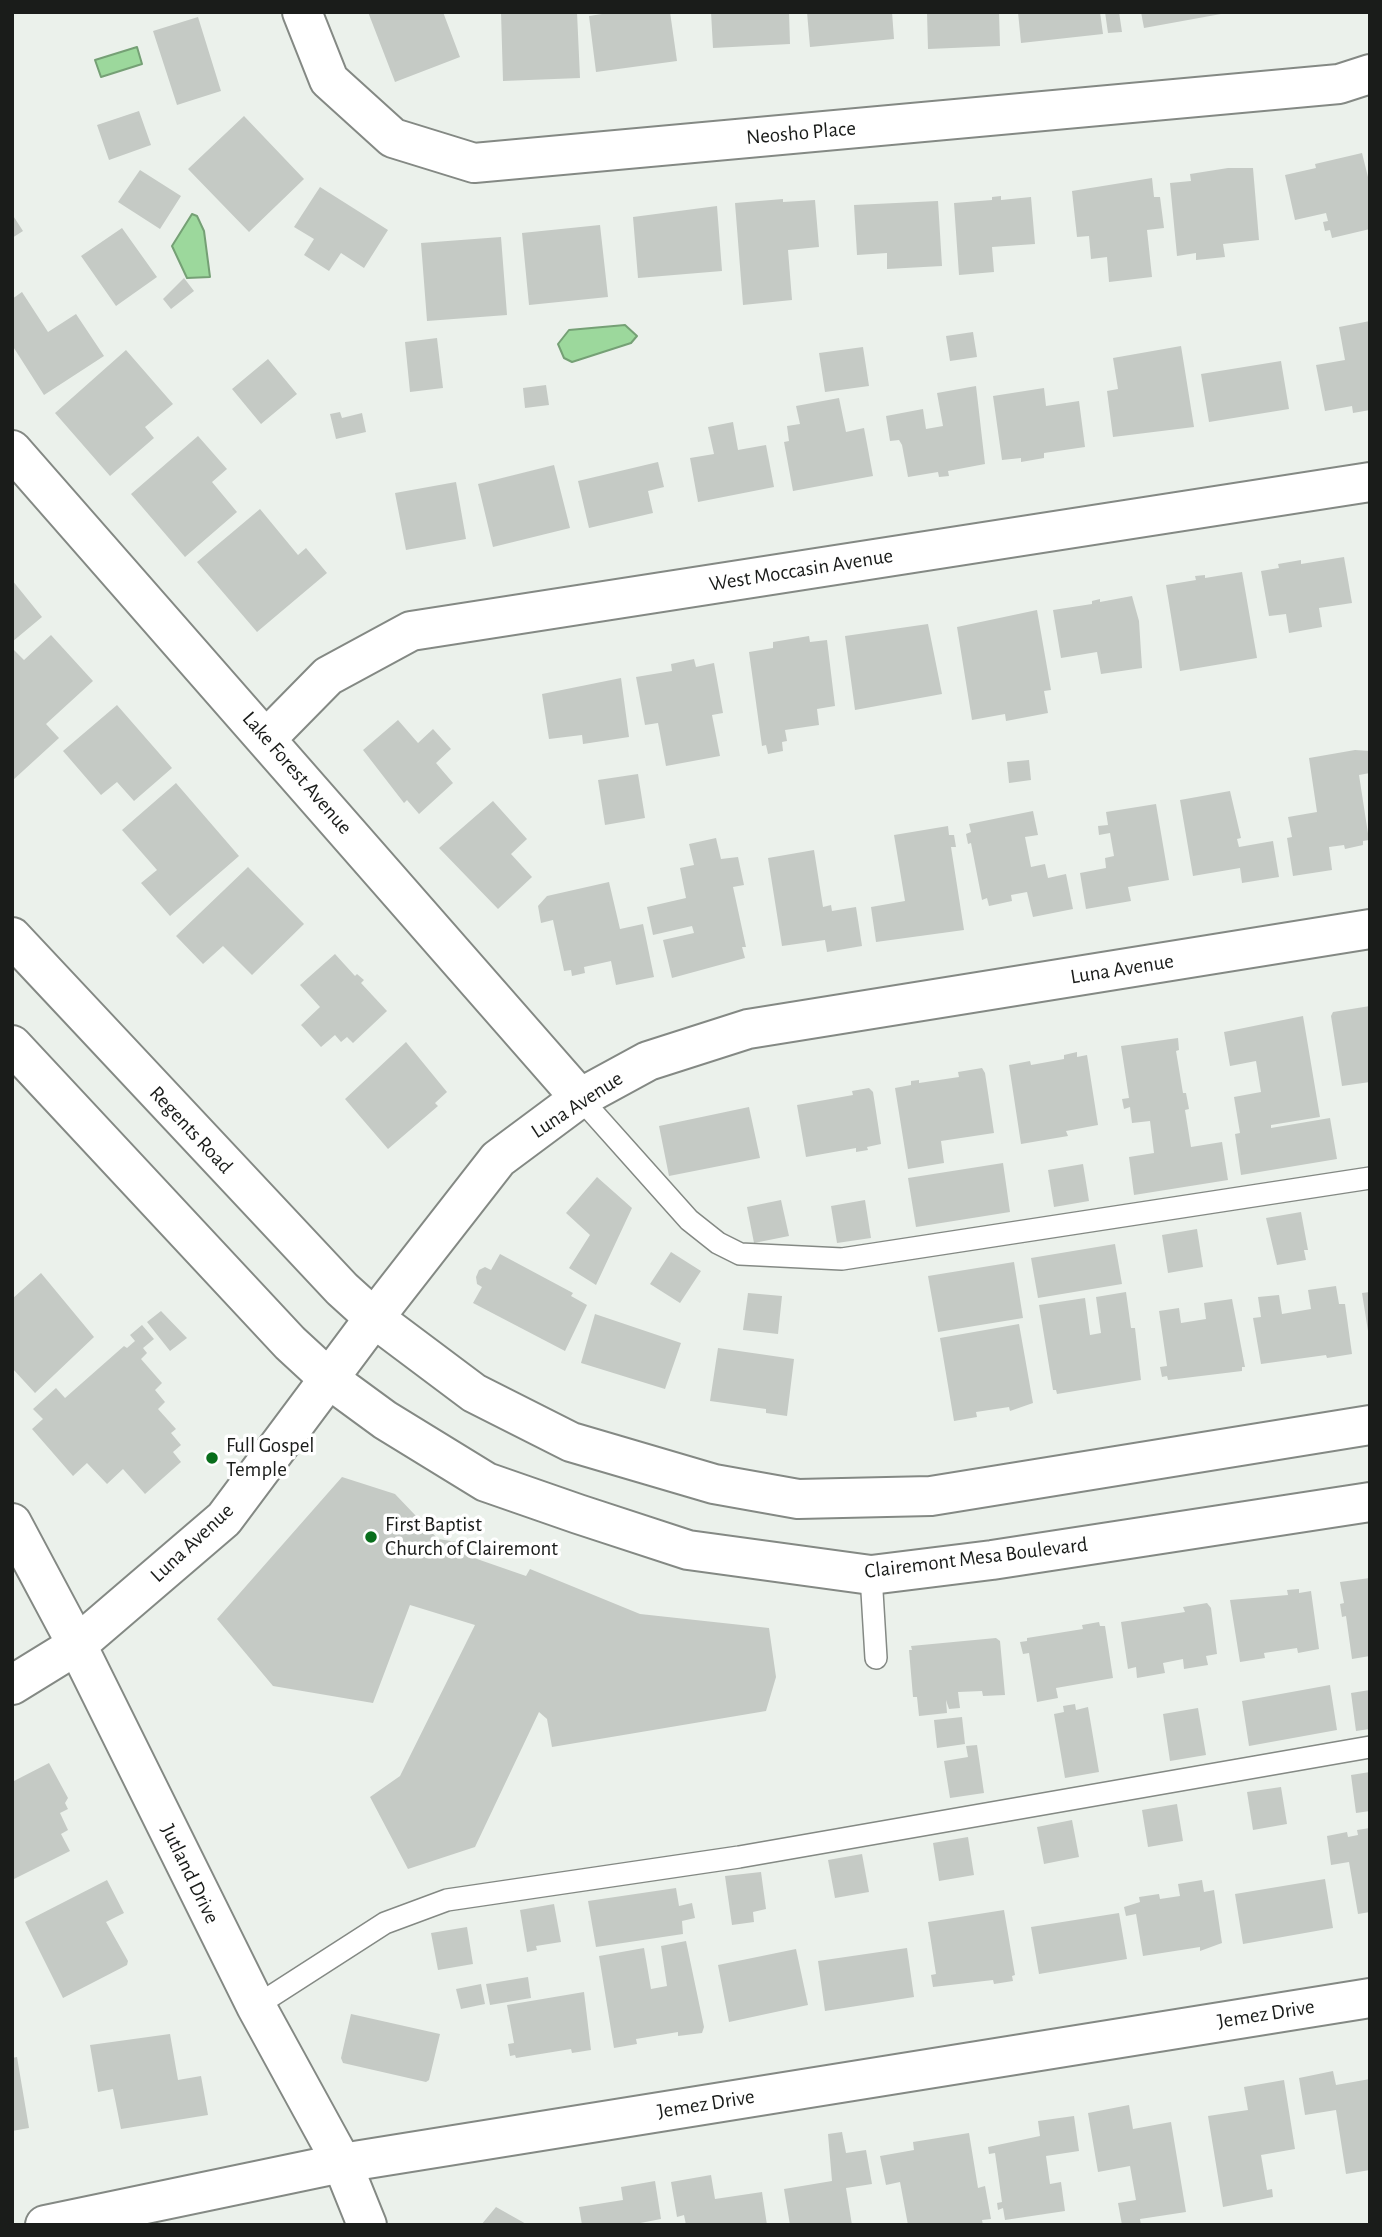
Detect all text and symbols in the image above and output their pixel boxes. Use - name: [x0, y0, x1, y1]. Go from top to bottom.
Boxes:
- street label: Neosho Place: [745, 116, 857, 150]
- street label: West Moccasin Avenue: [707, 543, 895, 597]
- street label: Lake Forest Avenue: [237, 706, 357, 840]
- street label: Luna Avenue: [1068, 948, 1176, 990]
- street label: Luna Avenue: [526, 1066, 628, 1144]
- street label: Regents Road: [144, 1081, 238, 1179]
- place label: Full Gospel Temple: [226, 1433, 314, 1483]
- marker: Full Gospel Temple: [204, 1450, 220, 1466]
- street label: Luna Avenue: [145, 1498, 239, 1588]
- place label: First Baptist Church of Clairemont: [385, 1512, 558, 1562]
- marker: First Baptist Church of Clairemont: [363, 1529, 379, 1545]
- street label: Clairemont Mesa Boulevard: [863, 1532, 1089, 1584]
- street label: Jutland Drive: [155, 1820, 225, 1928]
- street label: Jemez Drive: [1216, 1994, 1316, 2034]
- street label: Jemez Drive: [656, 2084, 756, 2124]

